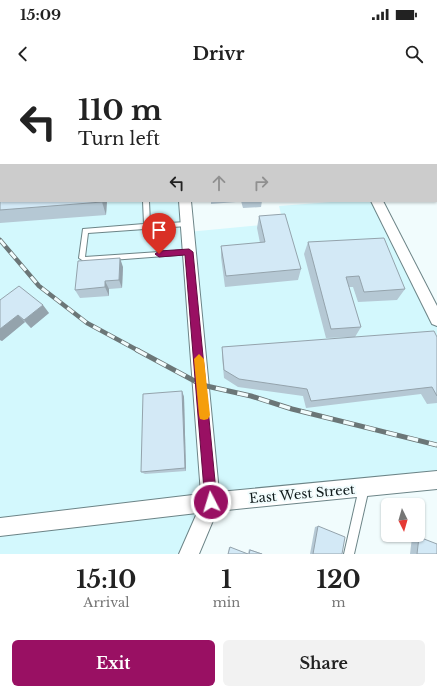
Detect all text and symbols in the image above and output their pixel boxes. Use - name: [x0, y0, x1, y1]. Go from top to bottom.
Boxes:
- text: 15:09: [20, 5, 61, 24]
- icon: back: [12, 43, 34, 65]
- text: Drivr: [192, 43, 245, 65]
- icon: search: [403, 43, 425, 65]
- text: 110 m: [78, 93, 162, 128]
- icon: left: [12, 96, 64, 148]
- text: Turn left: [78, 128, 160, 150]
- icon: left: [166, 172, 188, 194]
- icon: ahead: [208, 172, 230, 194]
- icon: right: [250, 172, 272, 194]
- pin: [142, 213, 176, 254]
- icon: arrive: [148, 219, 170, 241]
- position arrow: [190, 481, 232, 523]
- street label: East West Street: [248, 481, 356, 507]
- north arrow: [381, 498, 425, 542]
- map controls: [381, 498, 425, 542]
- text: 15:10: [76, 565, 136, 594]
- text: 1: [221, 565, 232, 594]
- text: 120: [316, 565, 361, 594]
- text: Arrival: [83, 594, 129, 611]
- text: min: [213, 594, 240, 611]
- text: m: [332, 594, 346, 611]
- button: Exit: [12, 640, 215, 686]
- button: Share: [223, 640, 425, 686]

